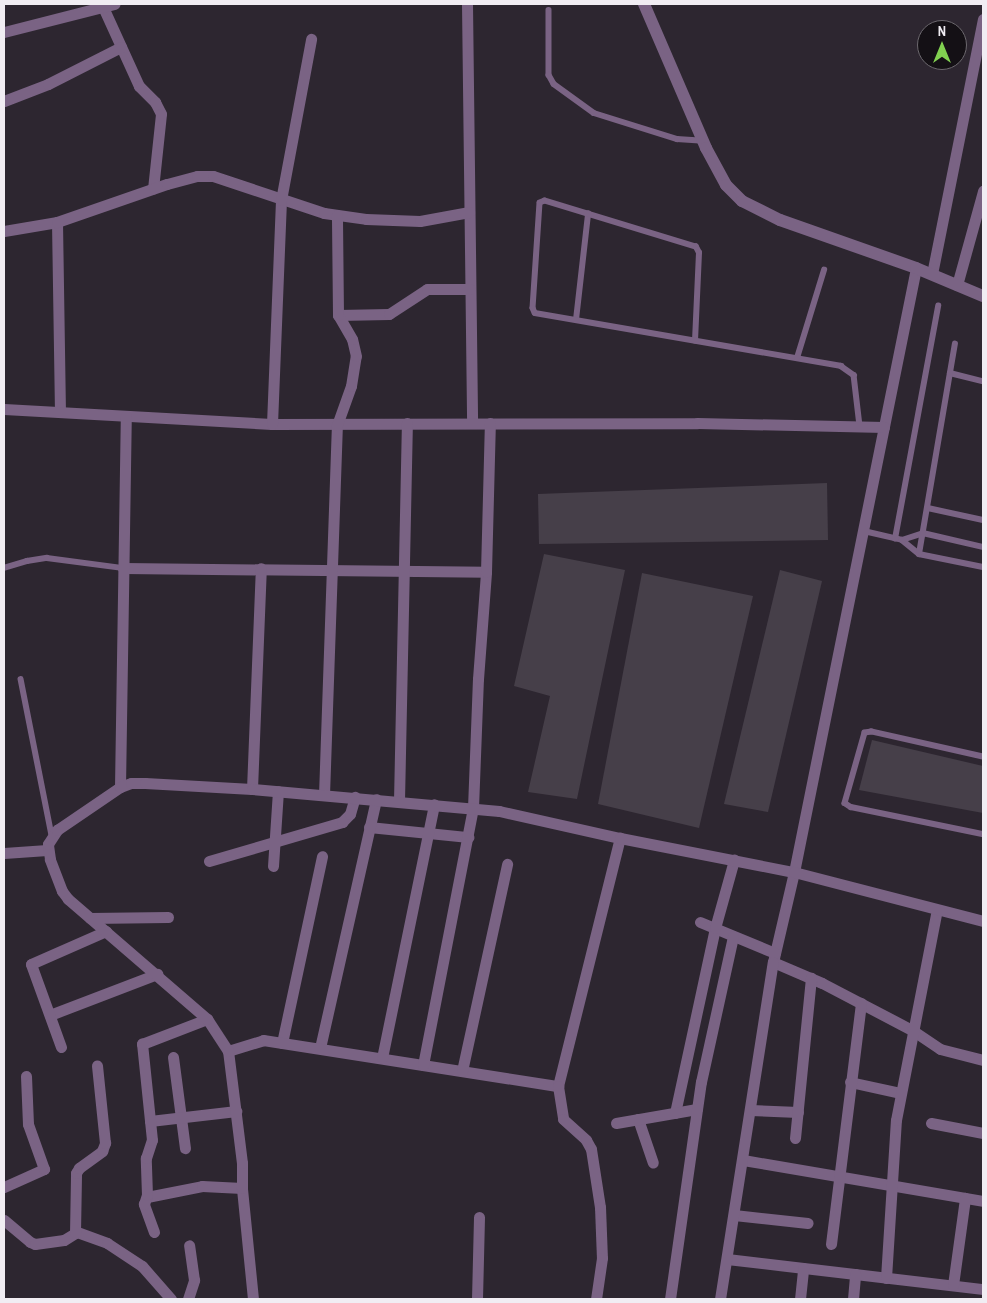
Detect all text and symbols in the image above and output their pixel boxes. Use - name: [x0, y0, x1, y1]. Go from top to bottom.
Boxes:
- north arrow: [917, 20, 967, 70]
- text: N: [938, 22, 946, 40]

